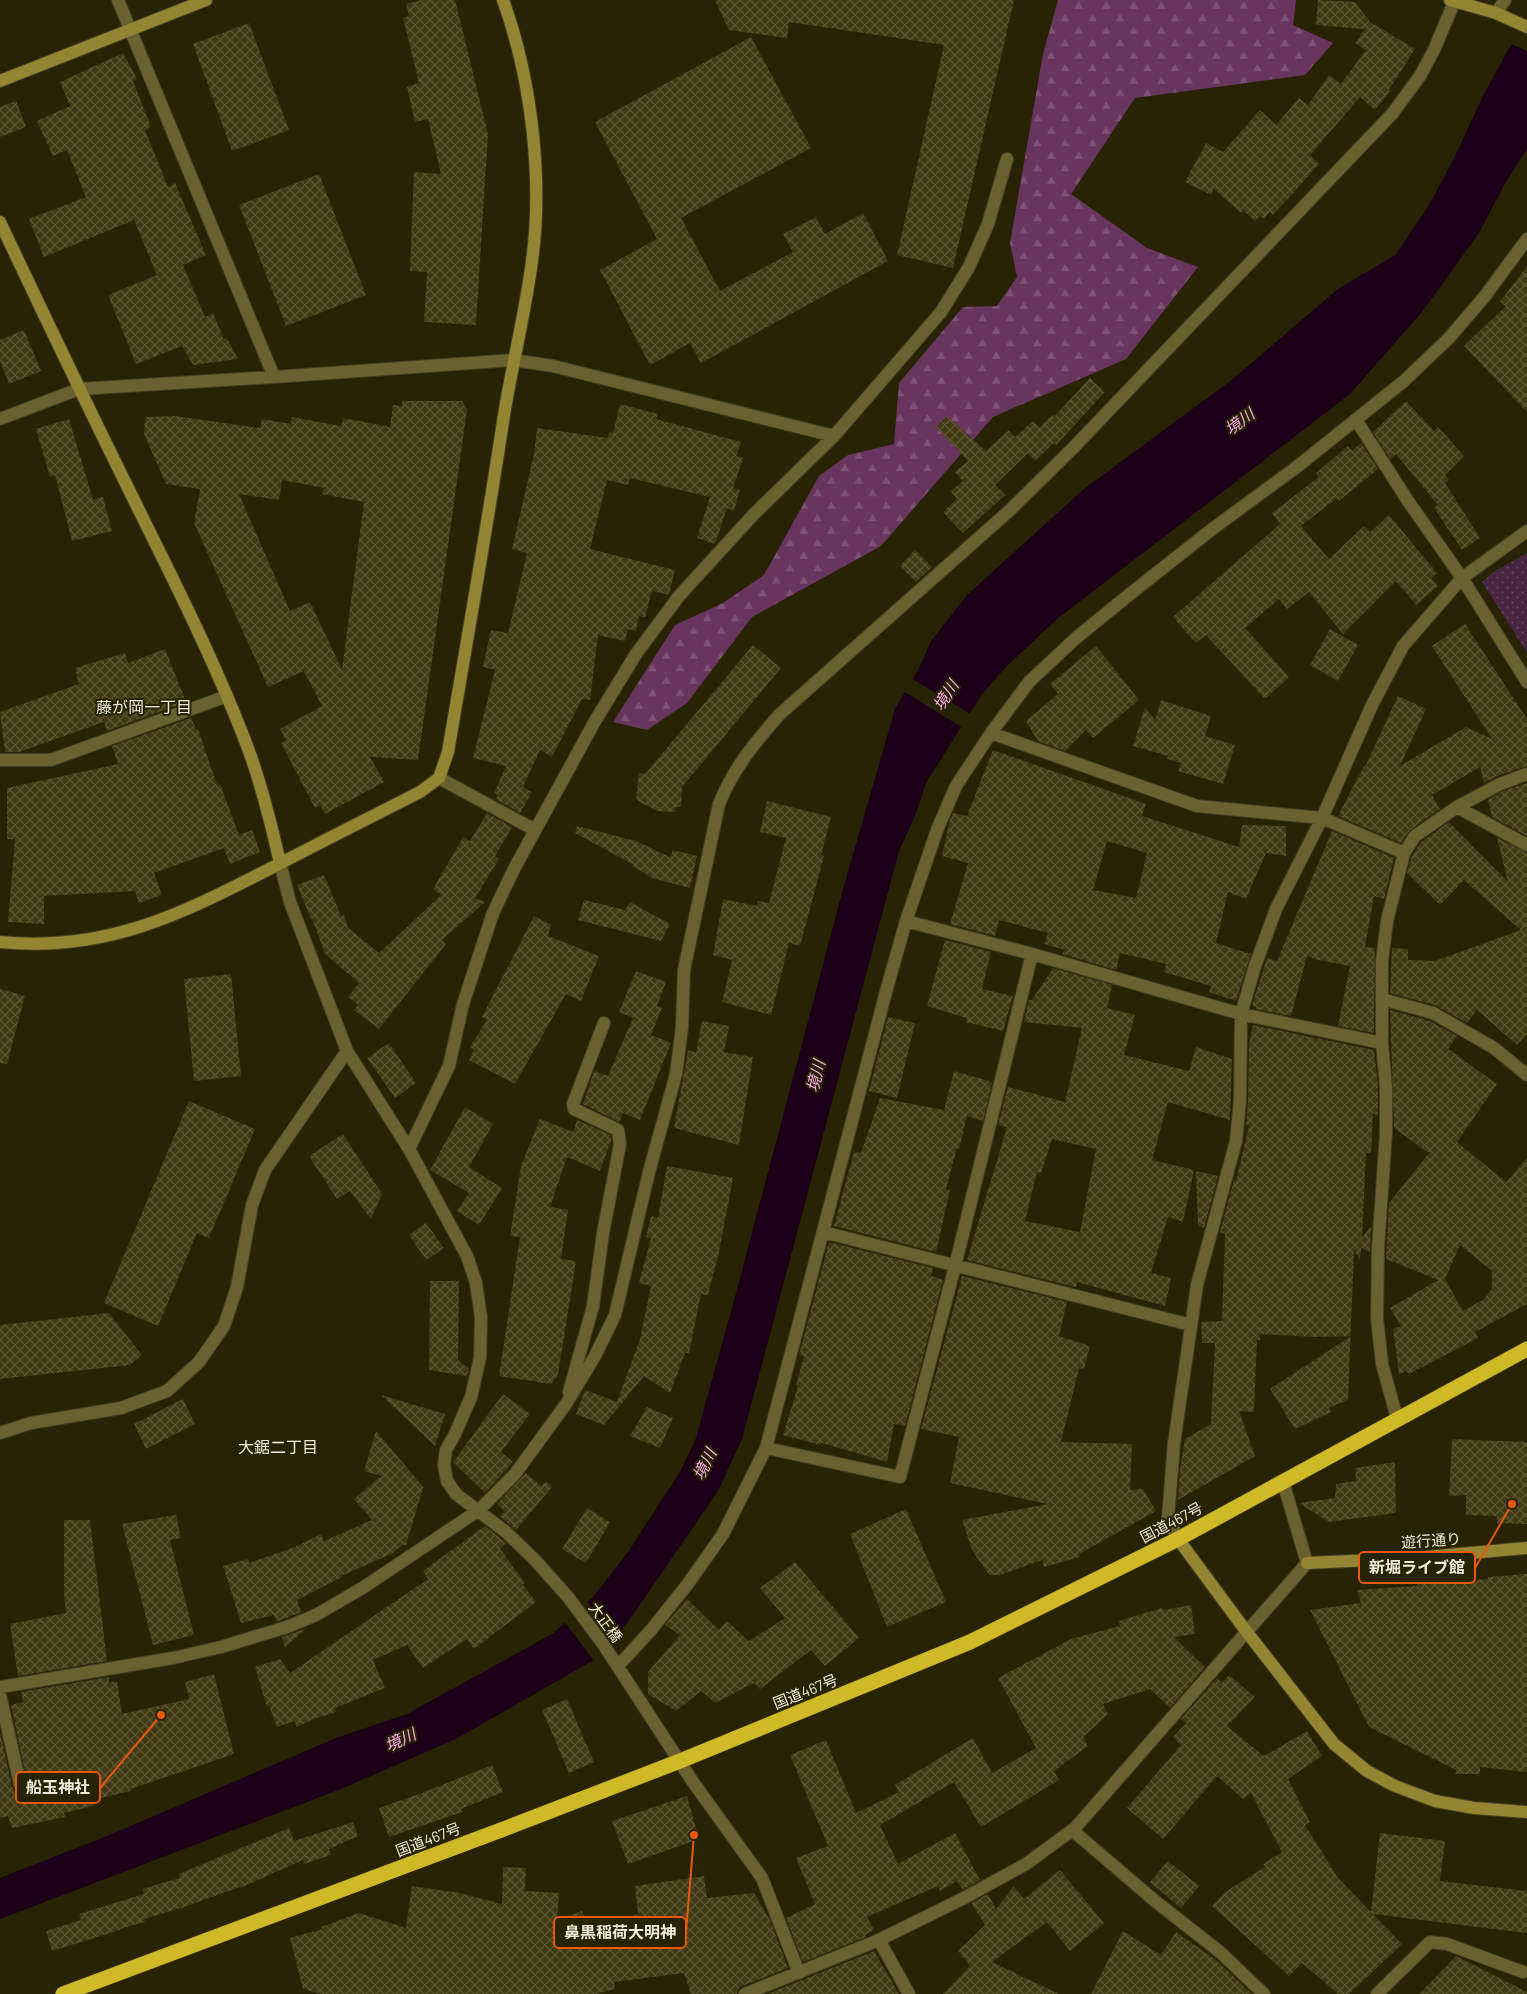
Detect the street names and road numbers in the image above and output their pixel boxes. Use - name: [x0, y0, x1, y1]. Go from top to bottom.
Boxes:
- street label: 国道467号: [1137, 1498, 1205, 1546]
- street label: 遊行通り: [1400, 1529, 1462, 1551]
- street label: 大正橋: [585, 1599, 627, 1645]
- street label: 国道467号: [770, 1670, 840, 1712]
- street label: 国道467号: [393, 1818, 463, 1860]

